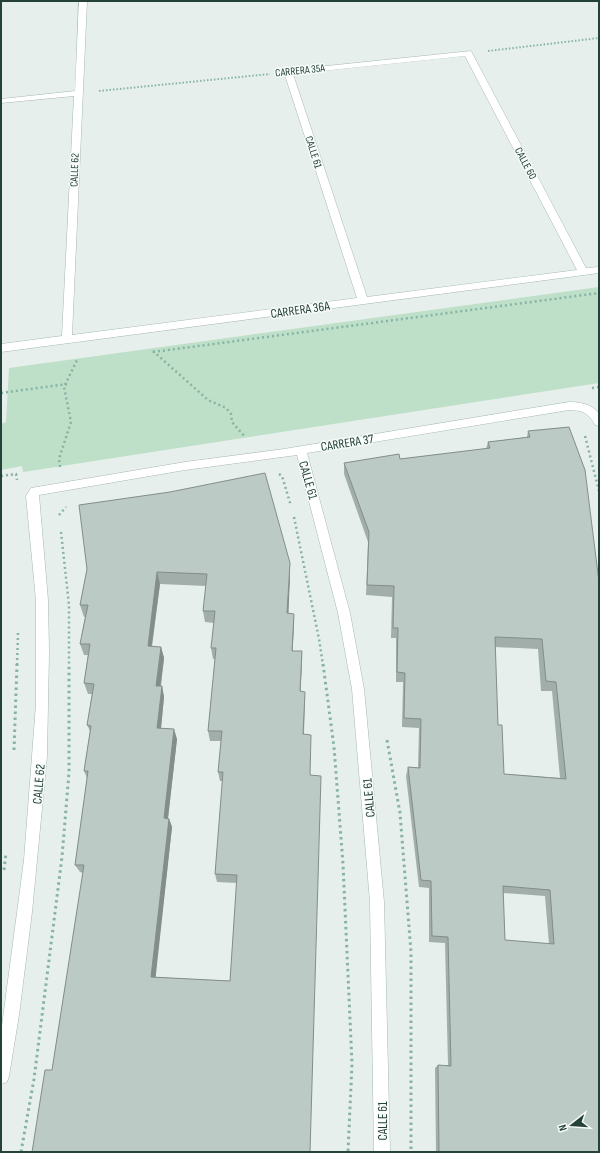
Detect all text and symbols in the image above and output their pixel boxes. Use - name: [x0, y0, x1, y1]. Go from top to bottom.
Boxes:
- street label: CARRERA 35A: [275, 61, 326, 80]
- street label: CALLE 61: [302, 134, 325, 170]
- street label: CALLE 60: [512, 145, 539, 181]
- street label: CALLE 62: [67, 152, 82, 187]
- street label: CARRERA 36A: [270, 298, 331, 322]
- street label: CARRERA 37: [320, 431, 376, 455]
- street label: CALLE 61: [295, 459, 321, 502]
- street label: CALLE 62: [29, 763, 49, 805]
- street label: CALLE 61: [359, 777, 379, 818]
- street label: CALLE 61: [375, 1101, 391, 1141]
- north arrow: [552, 1105, 592, 1145]
- text: N: [556, 1123, 570, 1132]

